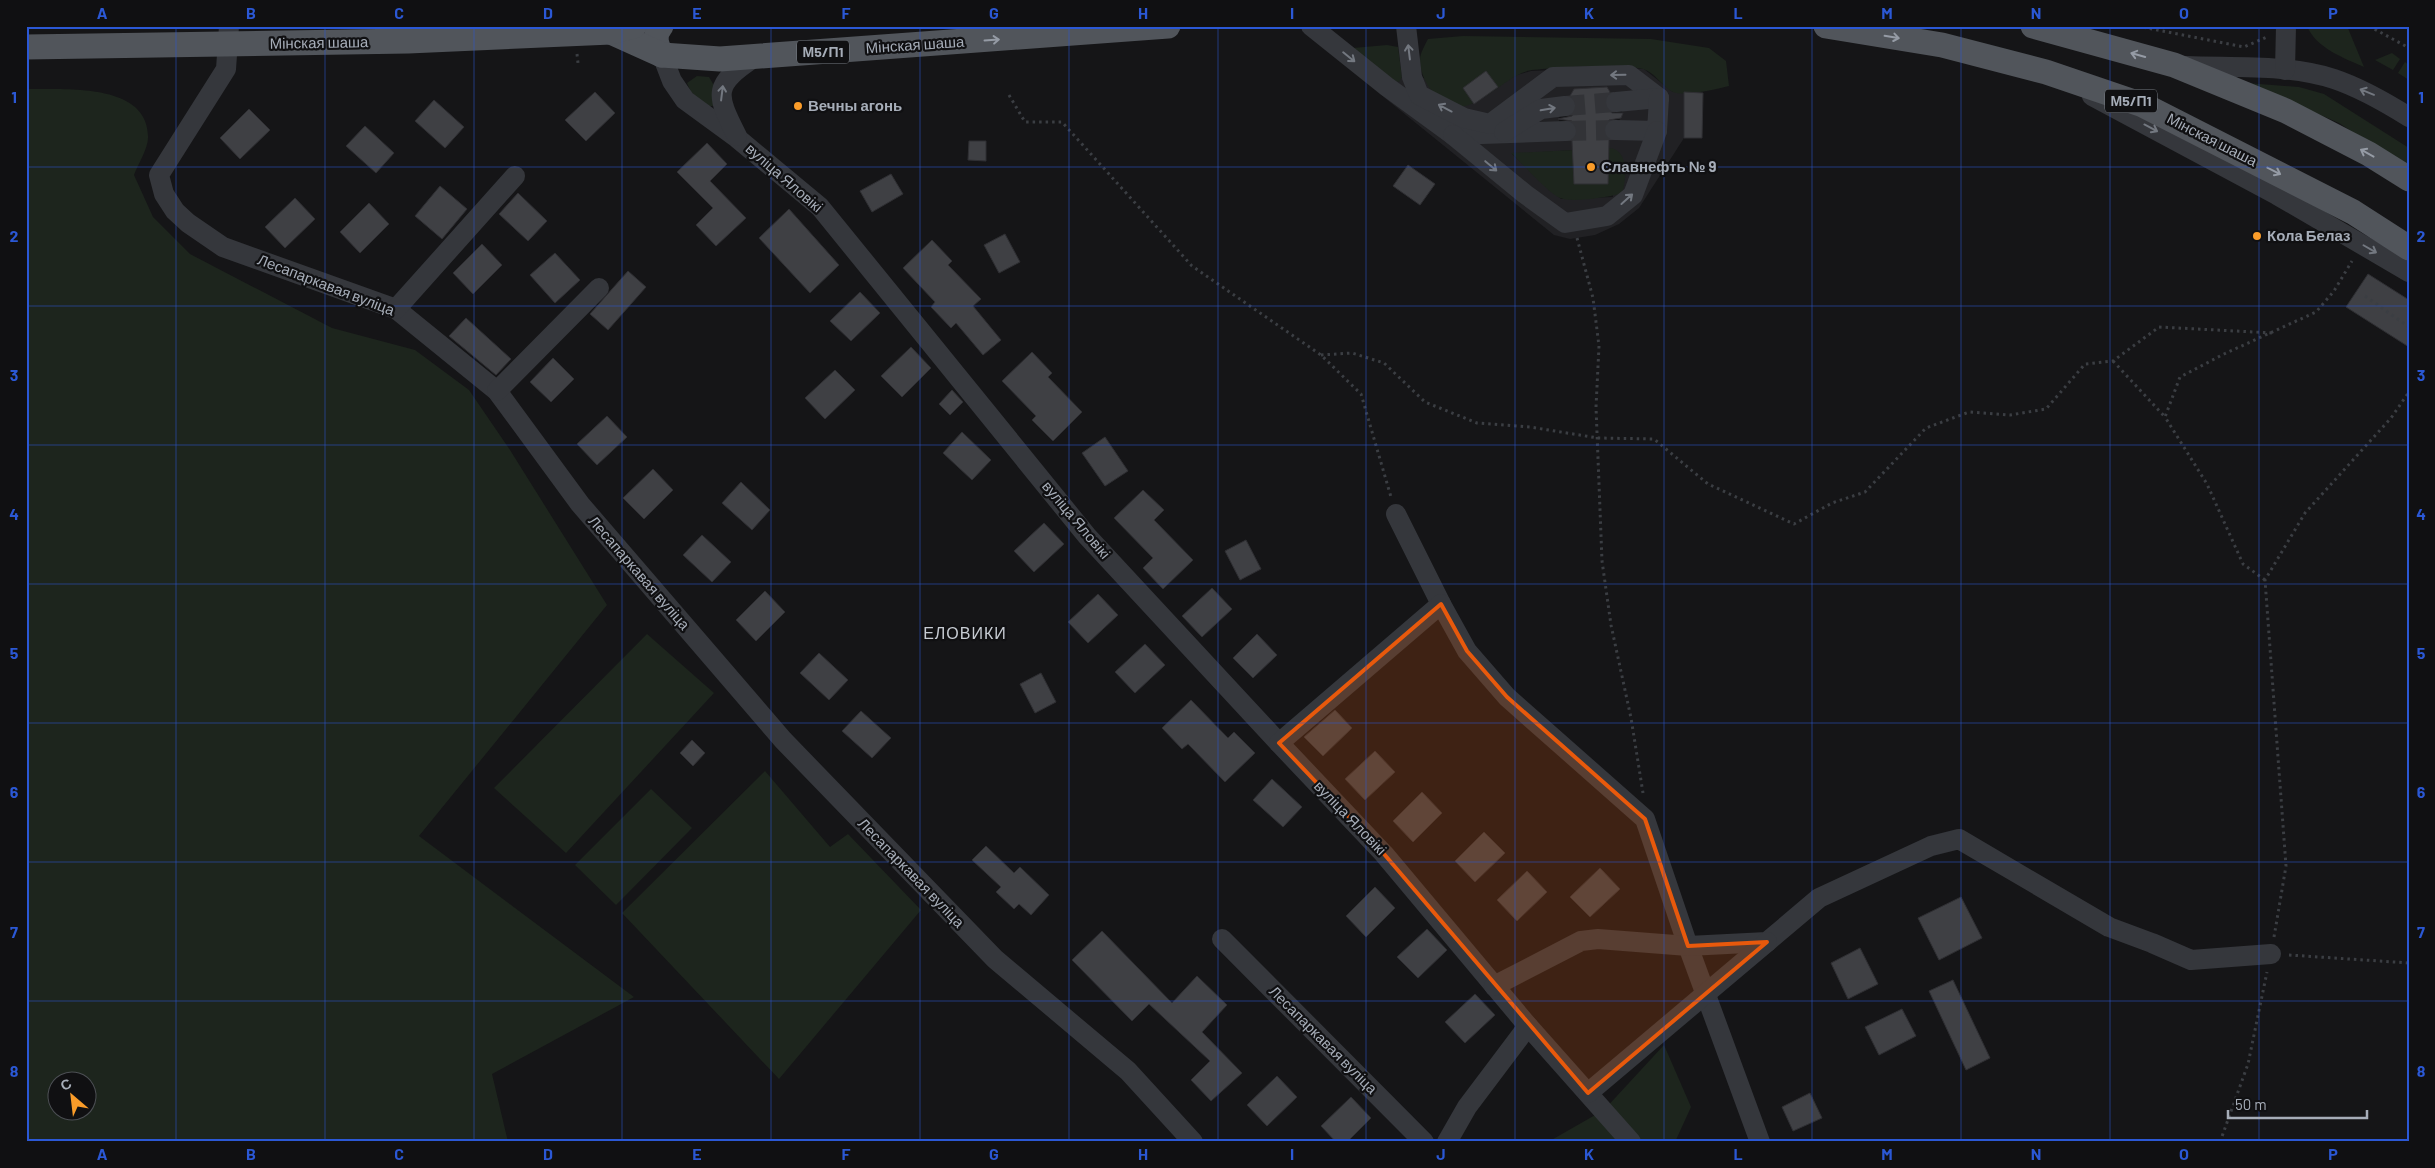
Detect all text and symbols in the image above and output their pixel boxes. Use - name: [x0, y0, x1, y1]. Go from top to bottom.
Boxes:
- text: A: [97, 3, 108, 22]
- text: B: [246, 3, 256, 22]
- text: C: [394, 3, 404, 22]
- text: D: [543, 3, 553, 22]
- text: E: [692, 3, 702, 22]
- text: F: [842, 3, 851, 22]
- text: G: [989, 3, 999, 22]
- text: H: [1138, 3, 1148, 22]
- text: I: [1290, 3, 1294, 22]
- text: J: [1436, 3, 1446, 22]
- text: K: [1584, 3, 1594, 22]
- text: L: [1733, 3, 1743, 22]
- text: M: [1881, 3, 1893, 22]
- text: N: [2031, 3, 2041, 22]
- text: O: [2179, 3, 2189, 22]
- text: P: [2328, 3, 2338, 22]
- street label: Мінская шаша: [269, 32, 369, 52]
- street label: Мінская шаша: [865, 32, 965, 56]
- one-way arrow: [1883, 32, 1899, 42]
- one-way arrow: [983, 35, 999, 44]
- road number: М5/П1: [797, 41, 849, 64]
- one-way arrow: [1404, 44, 1414, 60]
- one-way arrow: [2131, 50, 2147, 59]
- one-way arrow: [1342, 51, 1355, 62]
- one-way arrow: [1610, 70, 1626, 80]
- one-way arrow: [717, 86, 727, 102]
- text: 1: [11, 87, 17, 106]
- one-way arrow: [2360, 87, 2375, 97]
- text: 1: [2418, 87, 2424, 106]
- road number: М5/П1: [2105, 90, 2157, 112]
- place label: Вечны агонь: [808, 96, 902, 114]
- marker: Вечны агонь: [792, 100, 804, 112]
- one-way arrow: [1438, 103, 1453, 112]
- one-way arrow: [1540, 103, 1556, 113]
- street label: Мінская шаша: [2164, 109, 2261, 170]
- one-way arrow: [2143, 124, 2158, 133]
- street label: вуліца Яловікі: [742, 139, 827, 216]
- one-way arrow: [2361, 148, 2375, 158]
- place label: Славнефть № 9: [1601, 157, 1717, 175]
- one-way arrow: [1484, 160, 1497, 171]
- marker: Славнефть № 9: [1585, 161, 1597, 173]
- one-way arrow: [2266, 167, 2281, 176]
- one-way arrow: [1620, 193, 1633, 205]
- text: 2: [10, 226, 19, 245]
- place label: Кола Белаз: [2267, 226, 2350, 244]
- text: 2: [2417, 226, 2426, 245]
- marker: Кола Белаз: [2251, 230, 2263, 242]
- one-way arrow: [2362, 244, 2377, 254]
- street label: Лесапаркавая вуліца: [255, 250, 398, 319]
- text: 3: [10, 365, 18, 384]
- text: 3: [2417, 365, 2425, 384]
- street label: вуліца Яловікі: [1039, 477, 1115, 562]
- text: 4: [9, 504, 19, 523]
- text: 4: [2416, 504, 2426, 523]
- street label: Лесапаркавая вуліца: [585, 512, 695, 634]
- district label: ЕЛОВИКИ: [923, 623, 1007, 642]
- text: 5: [10, 643, 19, 662]
- text: 5: [2417, 643, 2426, 662]
- street label: вуліца Яловікі: [1311, 776, 1391, 858]
- text: 6: [10, 782, 19, 801]
- text: 6: [2417, 782, 2426, 801]
- street label: Лесапаркавая вуліца: [855, 814, 969, 931]
- text: 7: [10, 922, 18, 941]
- text: 7: [2417, 922, 2425, 941]
- street label: Лесапаркавая вуліца: [1266, 982, 1382, 1097]
- text: 8: [10, 1061, 19, 1080]
- text: 8: [2417, 1061, 2426, 1080]
- north arrow: [48, 1070, 98, 1120]
- text: С: [57, 1074, 74, 1094]
- scale bar: [2228, 1088, 2366, 1120]
- text: 50 m: [2235, 1095, 2267, 1113]
- text: A: [97, 1144, 108, 1163]
- text: B: [246, 1144, 256, 1163]
- text: C: [394, 1144, 404, 1163]
- text: D: [543, 1144, 553, 1163]
- text: E: [692, 1144, 702, 1163]
- text: F: [842, 1144, 851, 1163]
- text: G: [989, 1144, 999, 1163]
- text: H: [1138, 1144, 1148, 1163]
- text: I: [1290, 1144, 1294, 1163]
- text: J: [1436, 1144, 1446, 1163]
- text: K: [1584, 1144, 1594, 1163]
- text: L: [1733, 1144, 1743, 1163]
- text: M: [1881, 1144, 1893, 1163]
- text: N: [2031, 1144, 2041, 1163]
- text: O: [2179, 1144, 2189, 1163]
- text: P: [2328, 1144, 2338, 1163]

